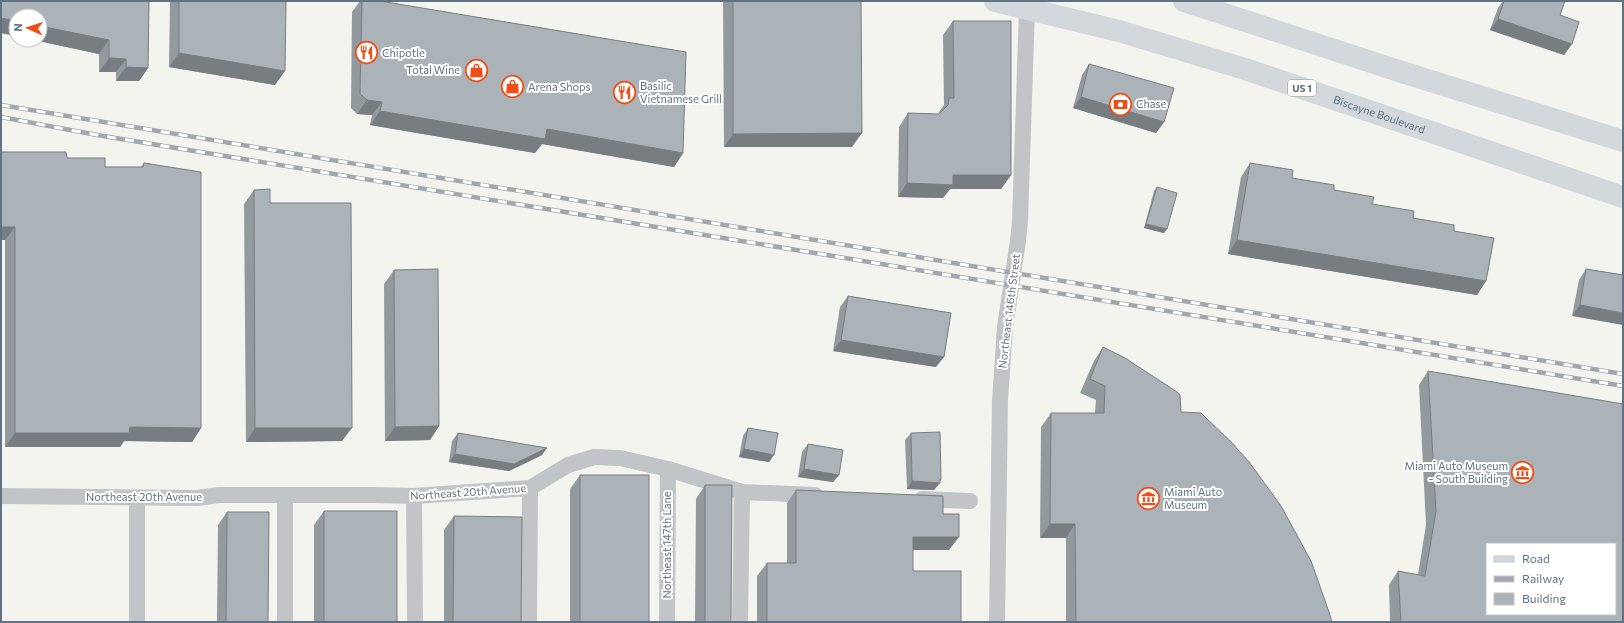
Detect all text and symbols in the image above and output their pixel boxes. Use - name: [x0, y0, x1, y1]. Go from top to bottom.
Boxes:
- north arrow: [8, 8, 48, 48]
- text: N: [11, 23, 24, 32]
- restaurant icon: Chipotle: [353, 40, 379, 66]
- place label: Chipotle: [382, 46, 425, 59]
- shop icon: Total Wine: [463, 57, 489, 83]
- place label: Total Wine: [406, 63, 460, 76]
- shop icon: Arena Shops: [500, 74, 526, 100]
- restaurant icon: Basilic Vietnamese Grill: [612, 79, 638, 105]
- place label: Basilic Vietnamese Grill: [640, 79, 722, 105]
- place label: Arena Shops: [528, 80, 591, 93]
- road number: US 1: [1288, 80, 1316, 96]
- bank icon: Chase: [1107, 91, 1133, 117]
- street label: Biscayne Boulevard: [1332, 92, 1427, 136]
- place label: Chase: [1136, 97, 1167, 110]
- street label: Northeast 146th Street: [995, 252, 1022, 369]
- place label: Miami Auto Museum - South Building: [1404, 459, 1508, 485]
- museum icon: Miami Auto Museum - South Building: [1510, 459, 1536, 485]
- street label: Northeast 20th Avenue: [410, 481, 527, 502]
- museum icon: Miami Auto Museum: [1135, 485, 1161, 511]
- place label: Miami Auto Museum: [1164, 485, 1223, 511]
- street label: Northeast 20th Avenue: [86, 490, 202, 503]
- street label: Northeast 147th Lane: [660, 491, 673, 599]
- legend: [1486, 543, 1616, 615]
- text: Road: [1522, 551, 1550, 565]
- text: Railway: [1522, 571, 1564, 585]
- text: Building: [1522, 591, 1566, 605]

